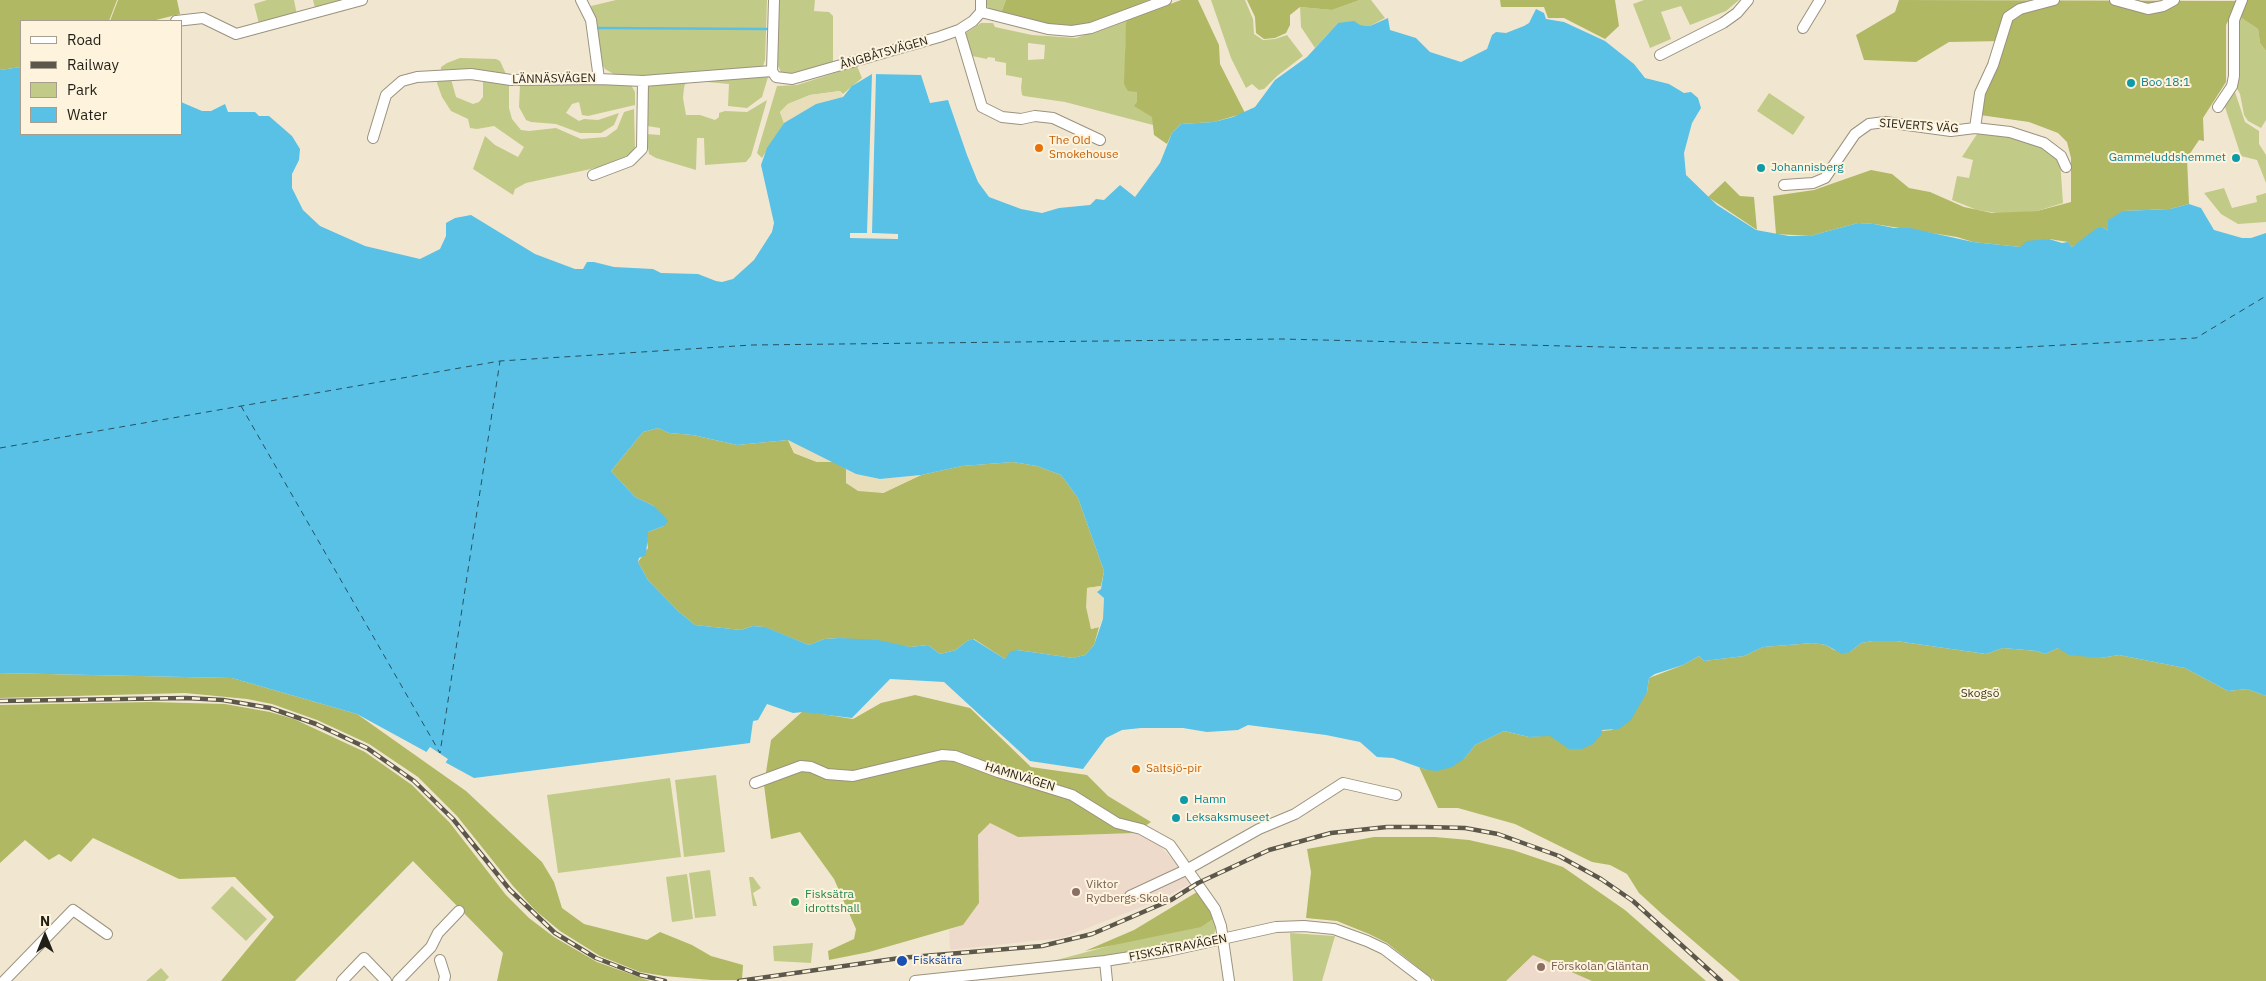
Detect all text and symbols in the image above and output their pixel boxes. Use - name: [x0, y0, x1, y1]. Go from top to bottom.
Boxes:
- legend: [20, 20, 182, 135]
- text: Road: [67, 30, 102, 49]
- street label: ÅNGBÅTSVÄGEN: [838, 34, 930, 72]
- text: Railway: [67, 55, 119, 74]
- street label: LÄNNÄSVÄGEN: [512, 71, 596, 87]
- place label: Boo 18:1: [2141, 76, 2190, 90]
- marker: Boo 18:1: [2125, 77, 2137, 89]
- text: Park: [67, 80, 97, 99]
- text: Water: [67, 105, 107, 124]
- street label: SIEVERTS VÄG: [1879, 116, 1959, 136]
- place label: The Old Smokehouse: [1049, 134, 1119, 162]
- marker: The Old Smokehouse: [1033, 142, 1045, 154]
- place label: Gammeluddshemmet: [2109, 151, 2226, 165]
- marker: Gammeluddshemmet: [2230, 152, 2242, 164]
- place label: Johannisberg: [1771, 161, 1844, 175]
- marker: Johannisberg: [1755, 162, 1767, 174]
- park label: Skogsö: [1961, 687, 1999, 701]
- street label: HAMNVÄGEN: [983, 760, 1057, 794]
- place label: Saltsjö-pir: [1146, 762, 1202, 776]
- marker: Saltsjö-pir: [1130, 763, 1142, 775]
- place label: Hamn: [1194, 793, 1226, 807]
- marker: Hamn: [1178, 794, 1190, 806]
- place label: Leksaksmuseet: [1186, 811, 1270, 825]
- marker: Leksaksmuseet: [1170, 812, 1182, 824]
- place label: Viktor Rydbergs Skola: [1086, 878, 1169, 906]
- marker: Viktor Rydbergs Skola: [1070, 886, 1082, 898]
- place label: Fisksätra idrottshall: [805, 888, 860, 916]
- marker: Fisksätra idrottshall: [789, 896, 801, 908]
- north arrow: [20, 911, 70, 961]
- text: N: [40, 912, 50, 930]
- street label: FISKSÄTRAVÄGEN: [1128, 931, 1228, 965]
- marker: Fisksätra: [895, 954, 909, 968]
- place label: Fisksätra: [913, 954, 962, 968]
- place label: Förskolan Gläntan: [1551, 960, 1649, 974]
- marker: Förskolan Gläntan: [1535, 961, 1547, 973]

